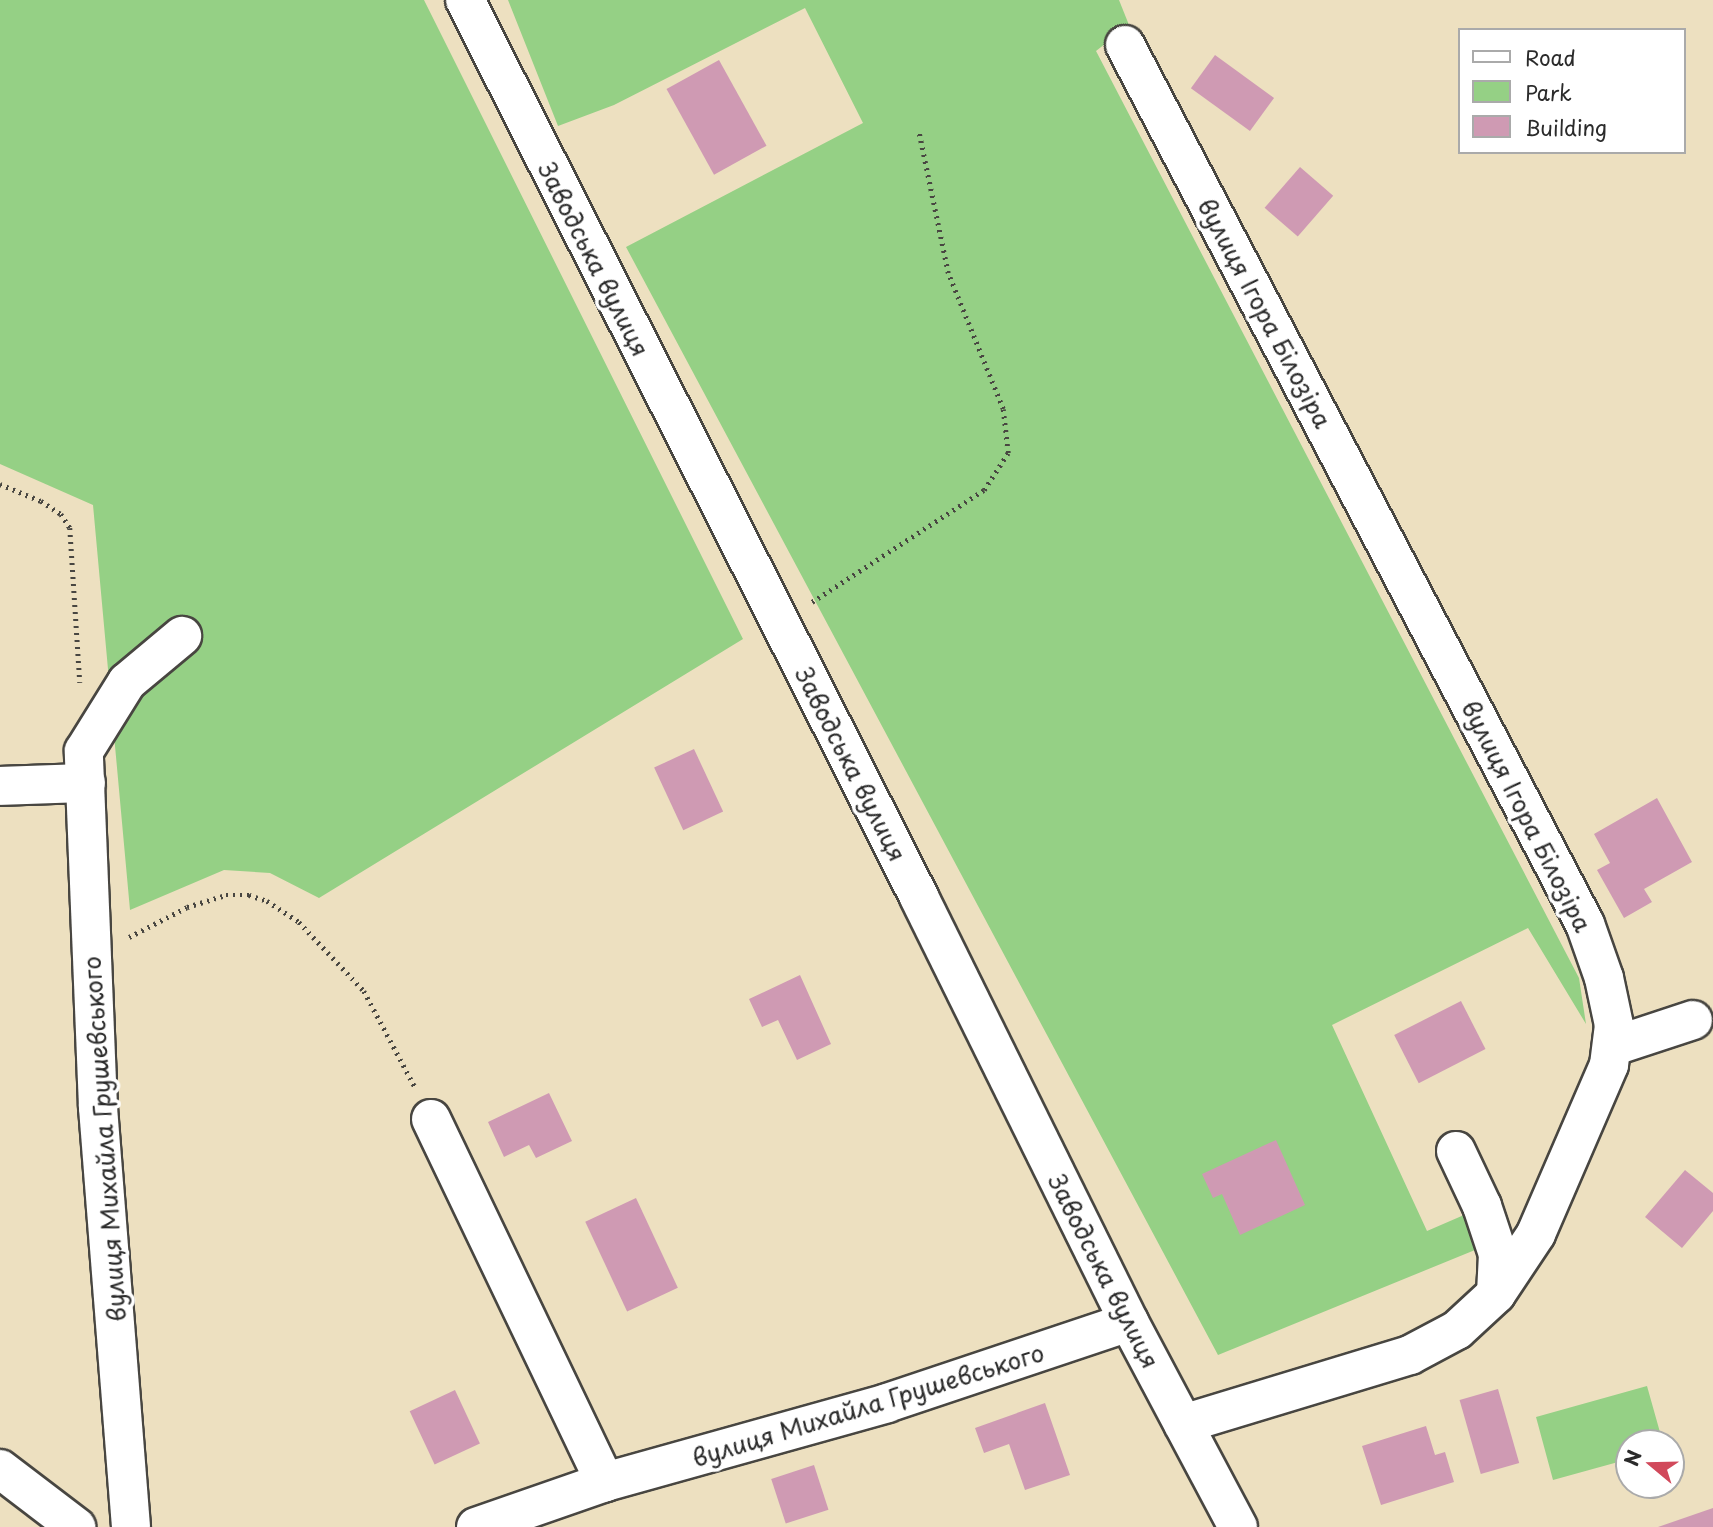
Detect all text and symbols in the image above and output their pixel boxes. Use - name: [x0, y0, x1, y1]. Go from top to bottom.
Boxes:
- legend: [1458, 28, 1685, 154]
- text: Road: [1525, 41, 1576, 73]
- text: Park: [1525, 76, 1572, 108]
- text: Building: [1525, 111, 1607, 143]
- street label: Заводська вулиця: [532, 157, 656, 361]
- street label: вулиця Ігора Білозіра: [1192, 193, 1338, 433]
- street label: Заводська вулиця: [789, 662, 913, 866]
- street label: вулиця Ігора Білозіра: [1456, 695, 1598, 937]
- street label: вулиця Михайла Грушевського: [77, 955, 131, 1323]
- street label: Заводська вулиця: [1042, 1169, 1166, 1373]
- street label: вулиця Михайла Грушевського: [688, 1338, 1048, 1472]
- north arrow: [1615, 1429, 1685, 1499]
- text: N: [1616, 1446, 1648, 1469]

